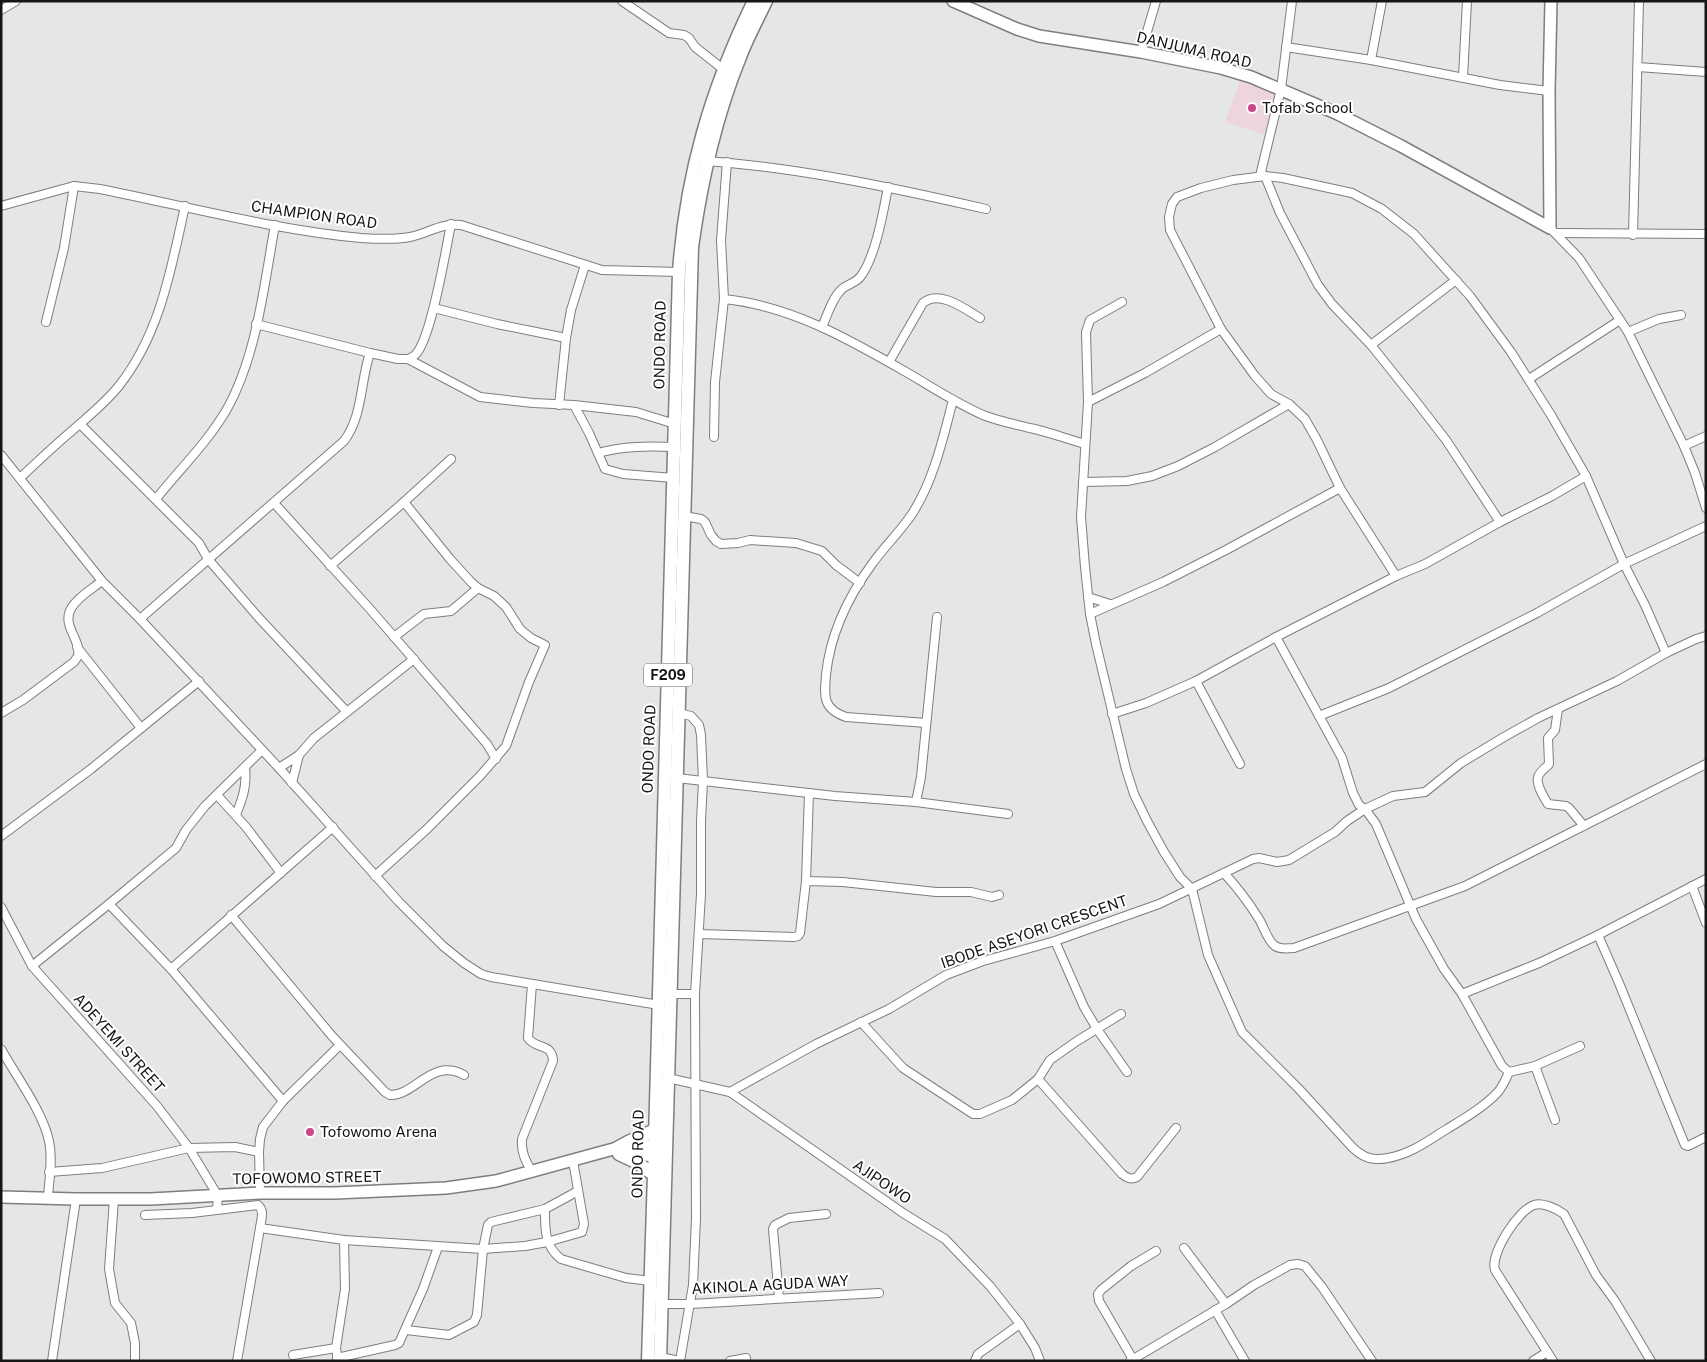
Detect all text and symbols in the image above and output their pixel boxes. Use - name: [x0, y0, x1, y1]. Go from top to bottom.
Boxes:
- street label: DANJUMA ROAD: [1135, 28, 1253, 71]
- place label: Tofab School: [1262, 99, 1353, 116]
- marker: Tofab School: [1246, 102, 1258, 114]
- street label: CHAMPION ROAD: [250, 197, 378, 232]
- street label: ONDO ROAD: [650, 300, 669, 390]
- road number: F209: [644, 664, 692, 686]
- street label: ONDO ROAD: [638, 704, 659, 794]
- street label: IBODE ASEYORI CRESCENT: [938, 892, 1129, 971]
- street label: ADEYEMI STREET: [71, 990, 168, 1096]
- street label: ONDO ROAD: [628, 1109, 647, 1199]
- place label: Tofowomo Arena: [320, 1123, 437, 1140]
- marker: Tofowomo Arena: [304, 1126, 316, 1138]
- street label: AJIPOWO: [850, 1156, 915, 1207]
- street label: TOFOWOMO STREET: [232, 1168, 382, 1187]
- street label: AKINOLA AGUDA WAY: [691, 1272, 849, 1297]

